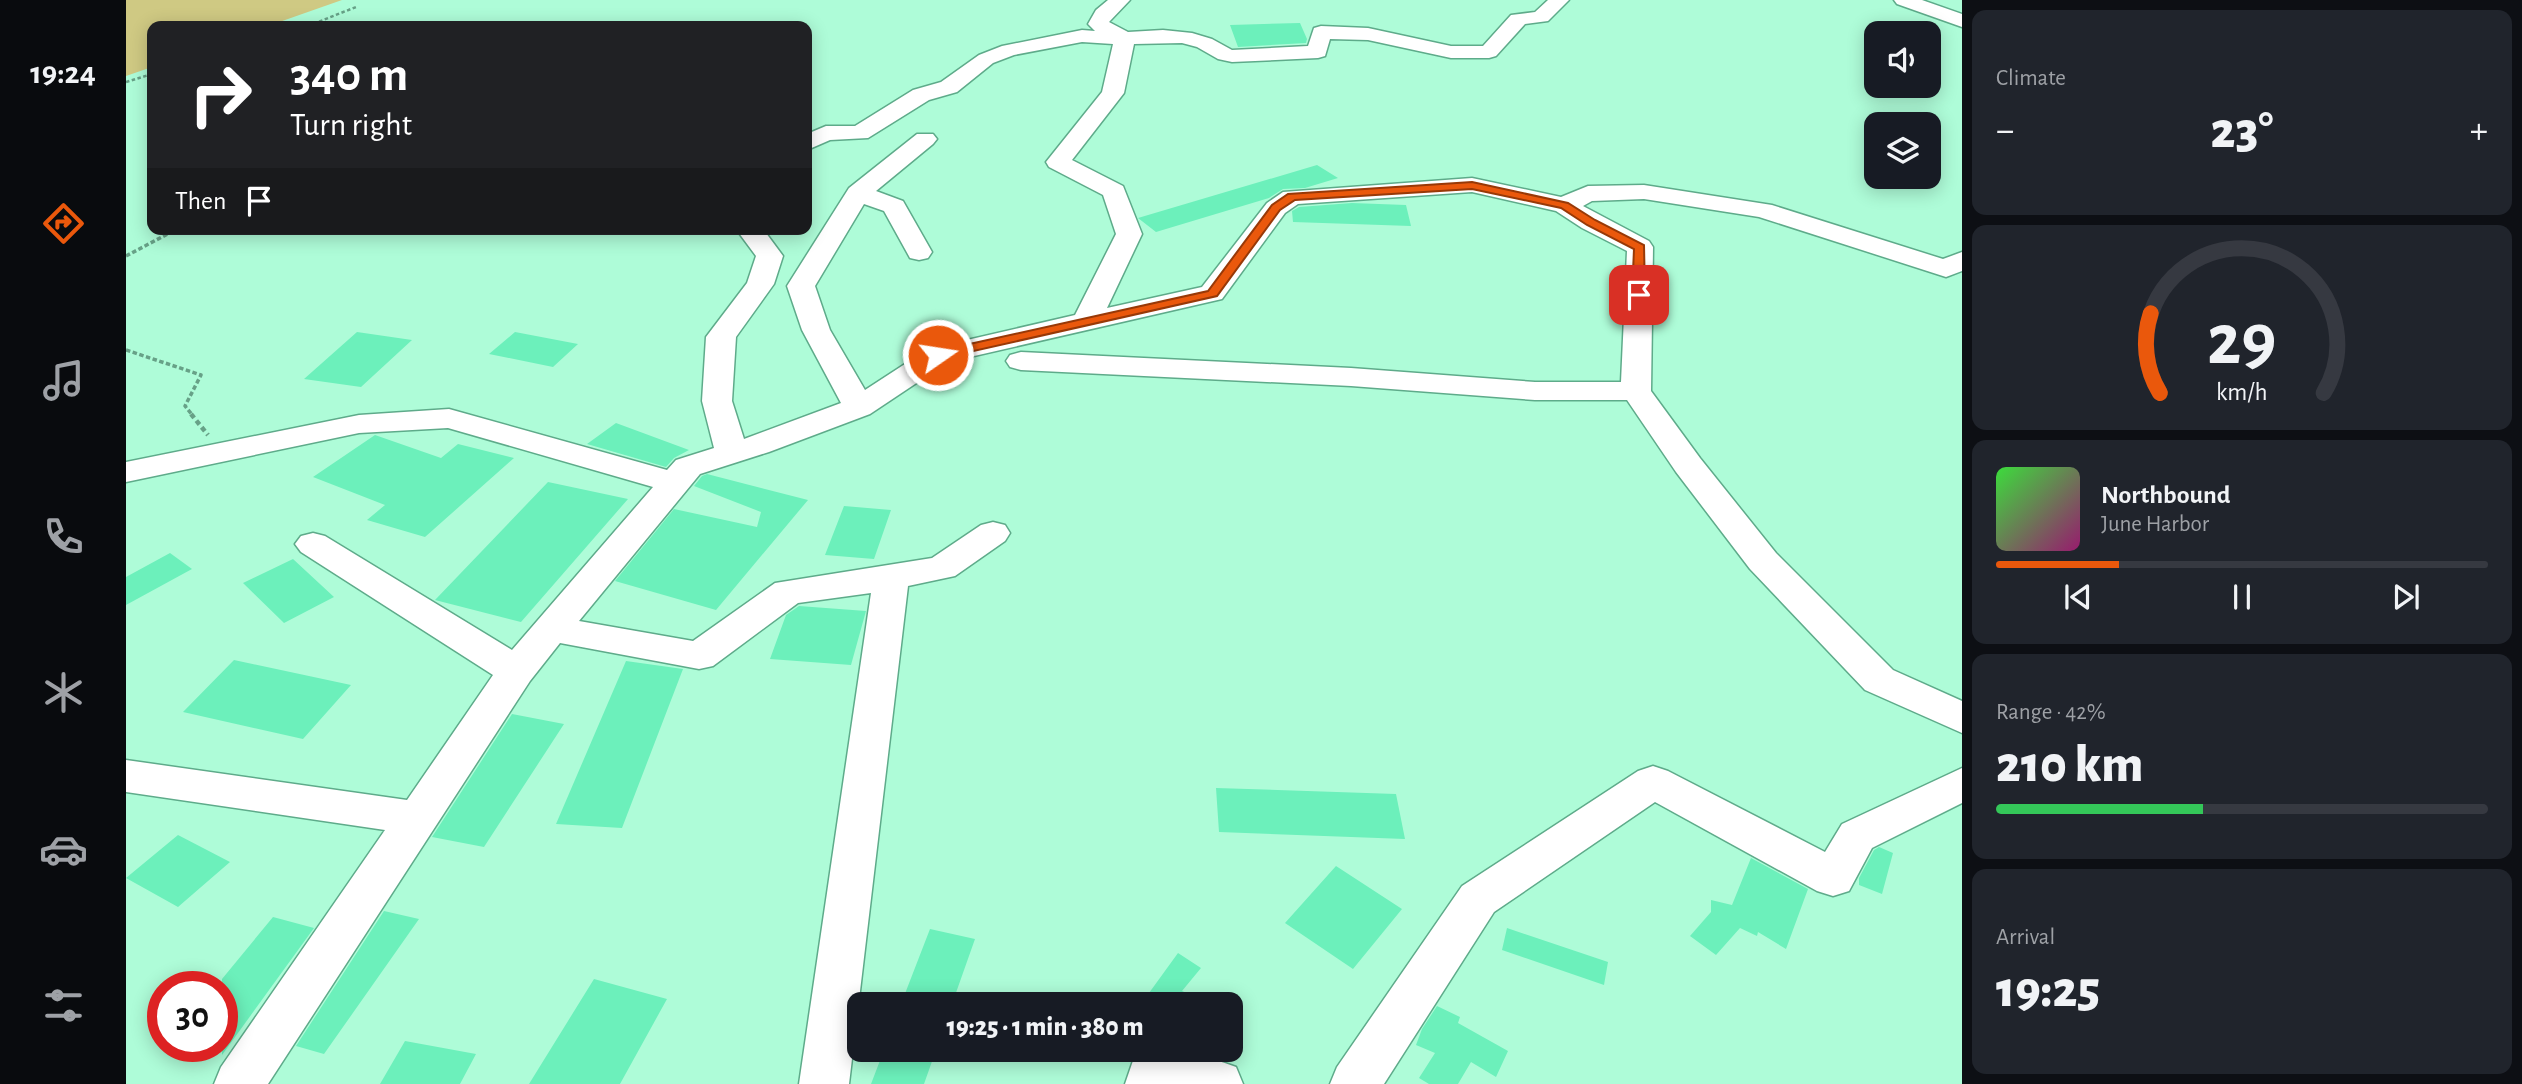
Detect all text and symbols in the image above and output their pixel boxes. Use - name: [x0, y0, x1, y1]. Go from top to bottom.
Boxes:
- map controls: [1864, 21, 1941, 189]
- button: sound: [1864, 21, 1941, 98]
- icon: right: [175, 49, 266, 140]
- text: 340 m: [290, 51, 408, 100]
- text: 19:24: [30, 57, 96, 89]
- text: Climate: [1996, 67, 2066, 90]
- text: 23°: [2211, 105, 2273, 157]
- text: Turn right: [290, 109, 412, 141]
- button: layers: [1864, 112, 1941, 189]
- text: −: [1996, 112, 2014, 150]
- text: +: [2470, 112, 2488, 150]
- icon: arrive: [240, 182, 278, 220]
- text: Then: [175, 188, 226, 214]
- icon: directions: [39, 199, 88, 248]
- pin: [1609, 265, 1669, 325]
- icon: arrive: [1620, 276, 1658, 314]
- text: 29: [2207, 306, 2277, 379]
- position arrow: [901, 318, 975, 392]
- icon: music: [39, 356, 88, 405]
- text: km/h: [2216, 380, 2268, 405]
- text: Northbound: [2101, 482, 2230, 508]
- icon: phone: [39, 512, 88, 561]
- text: June Harbor: [2101, 513, 2209, 536]
- icon: previous: [2059, 578, 2097, 616]
- icon: pause: [2223, 578, 2261, 616]
- icon: next: [2387, 578, 2425, 616]
- icon: climate: [39, 668, 88, 717]
- text: Range · 42%: [1996, 701, 2106, 724]
- text: 210 km: [1996, 739, 2143, 791]
- icon: car: [39, 825, 88, 874]
- text: Arrival: [1996, 926, 2055, 949]
- text: 19:25: [1996, 964, 2100, 1016]
- speed limit sign: 30: [147, 971, 238, 1062]
- icon: filters: [39, 981, 88, 1030]
- text: 19:25 · 1 min · 380 m: [946, 1014, 1144, 1040]

